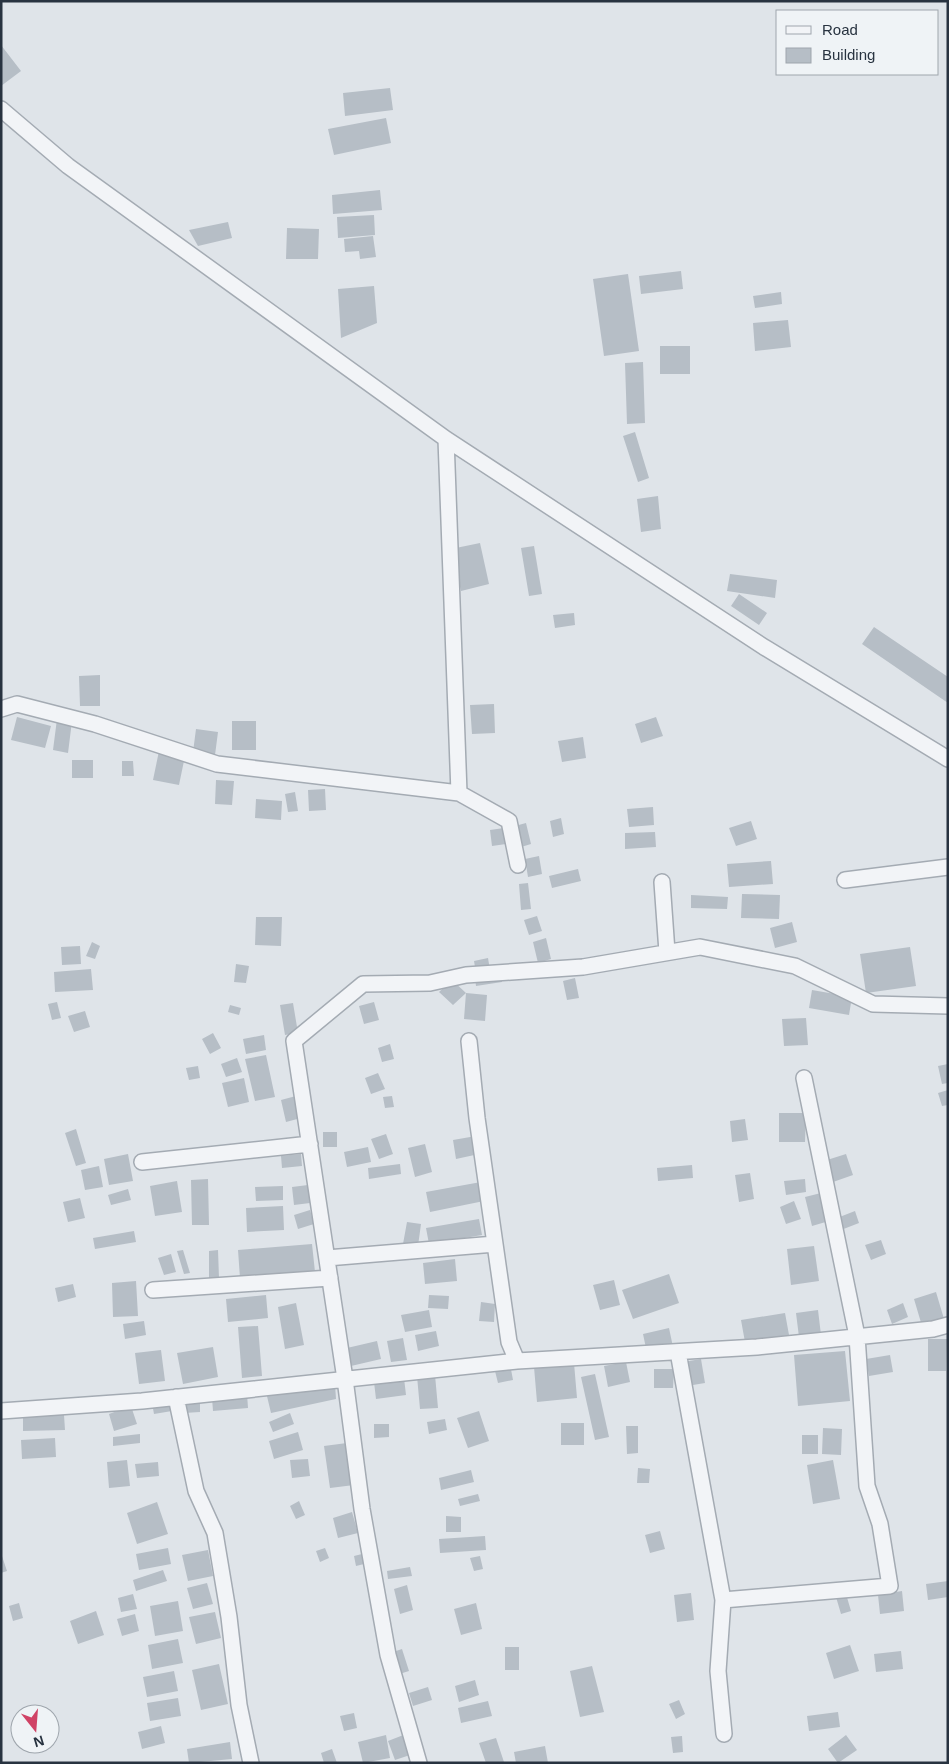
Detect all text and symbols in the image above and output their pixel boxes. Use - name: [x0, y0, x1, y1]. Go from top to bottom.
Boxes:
- legend: [776, 10, 939, 75]
- text: Road: [822, 21, 858, 38]
- text: Building: [822, 46, 875, 63]
- north arrow: [10, 1704, 60, 1754]
- text: N: [32, 1732, 46, 1751]

